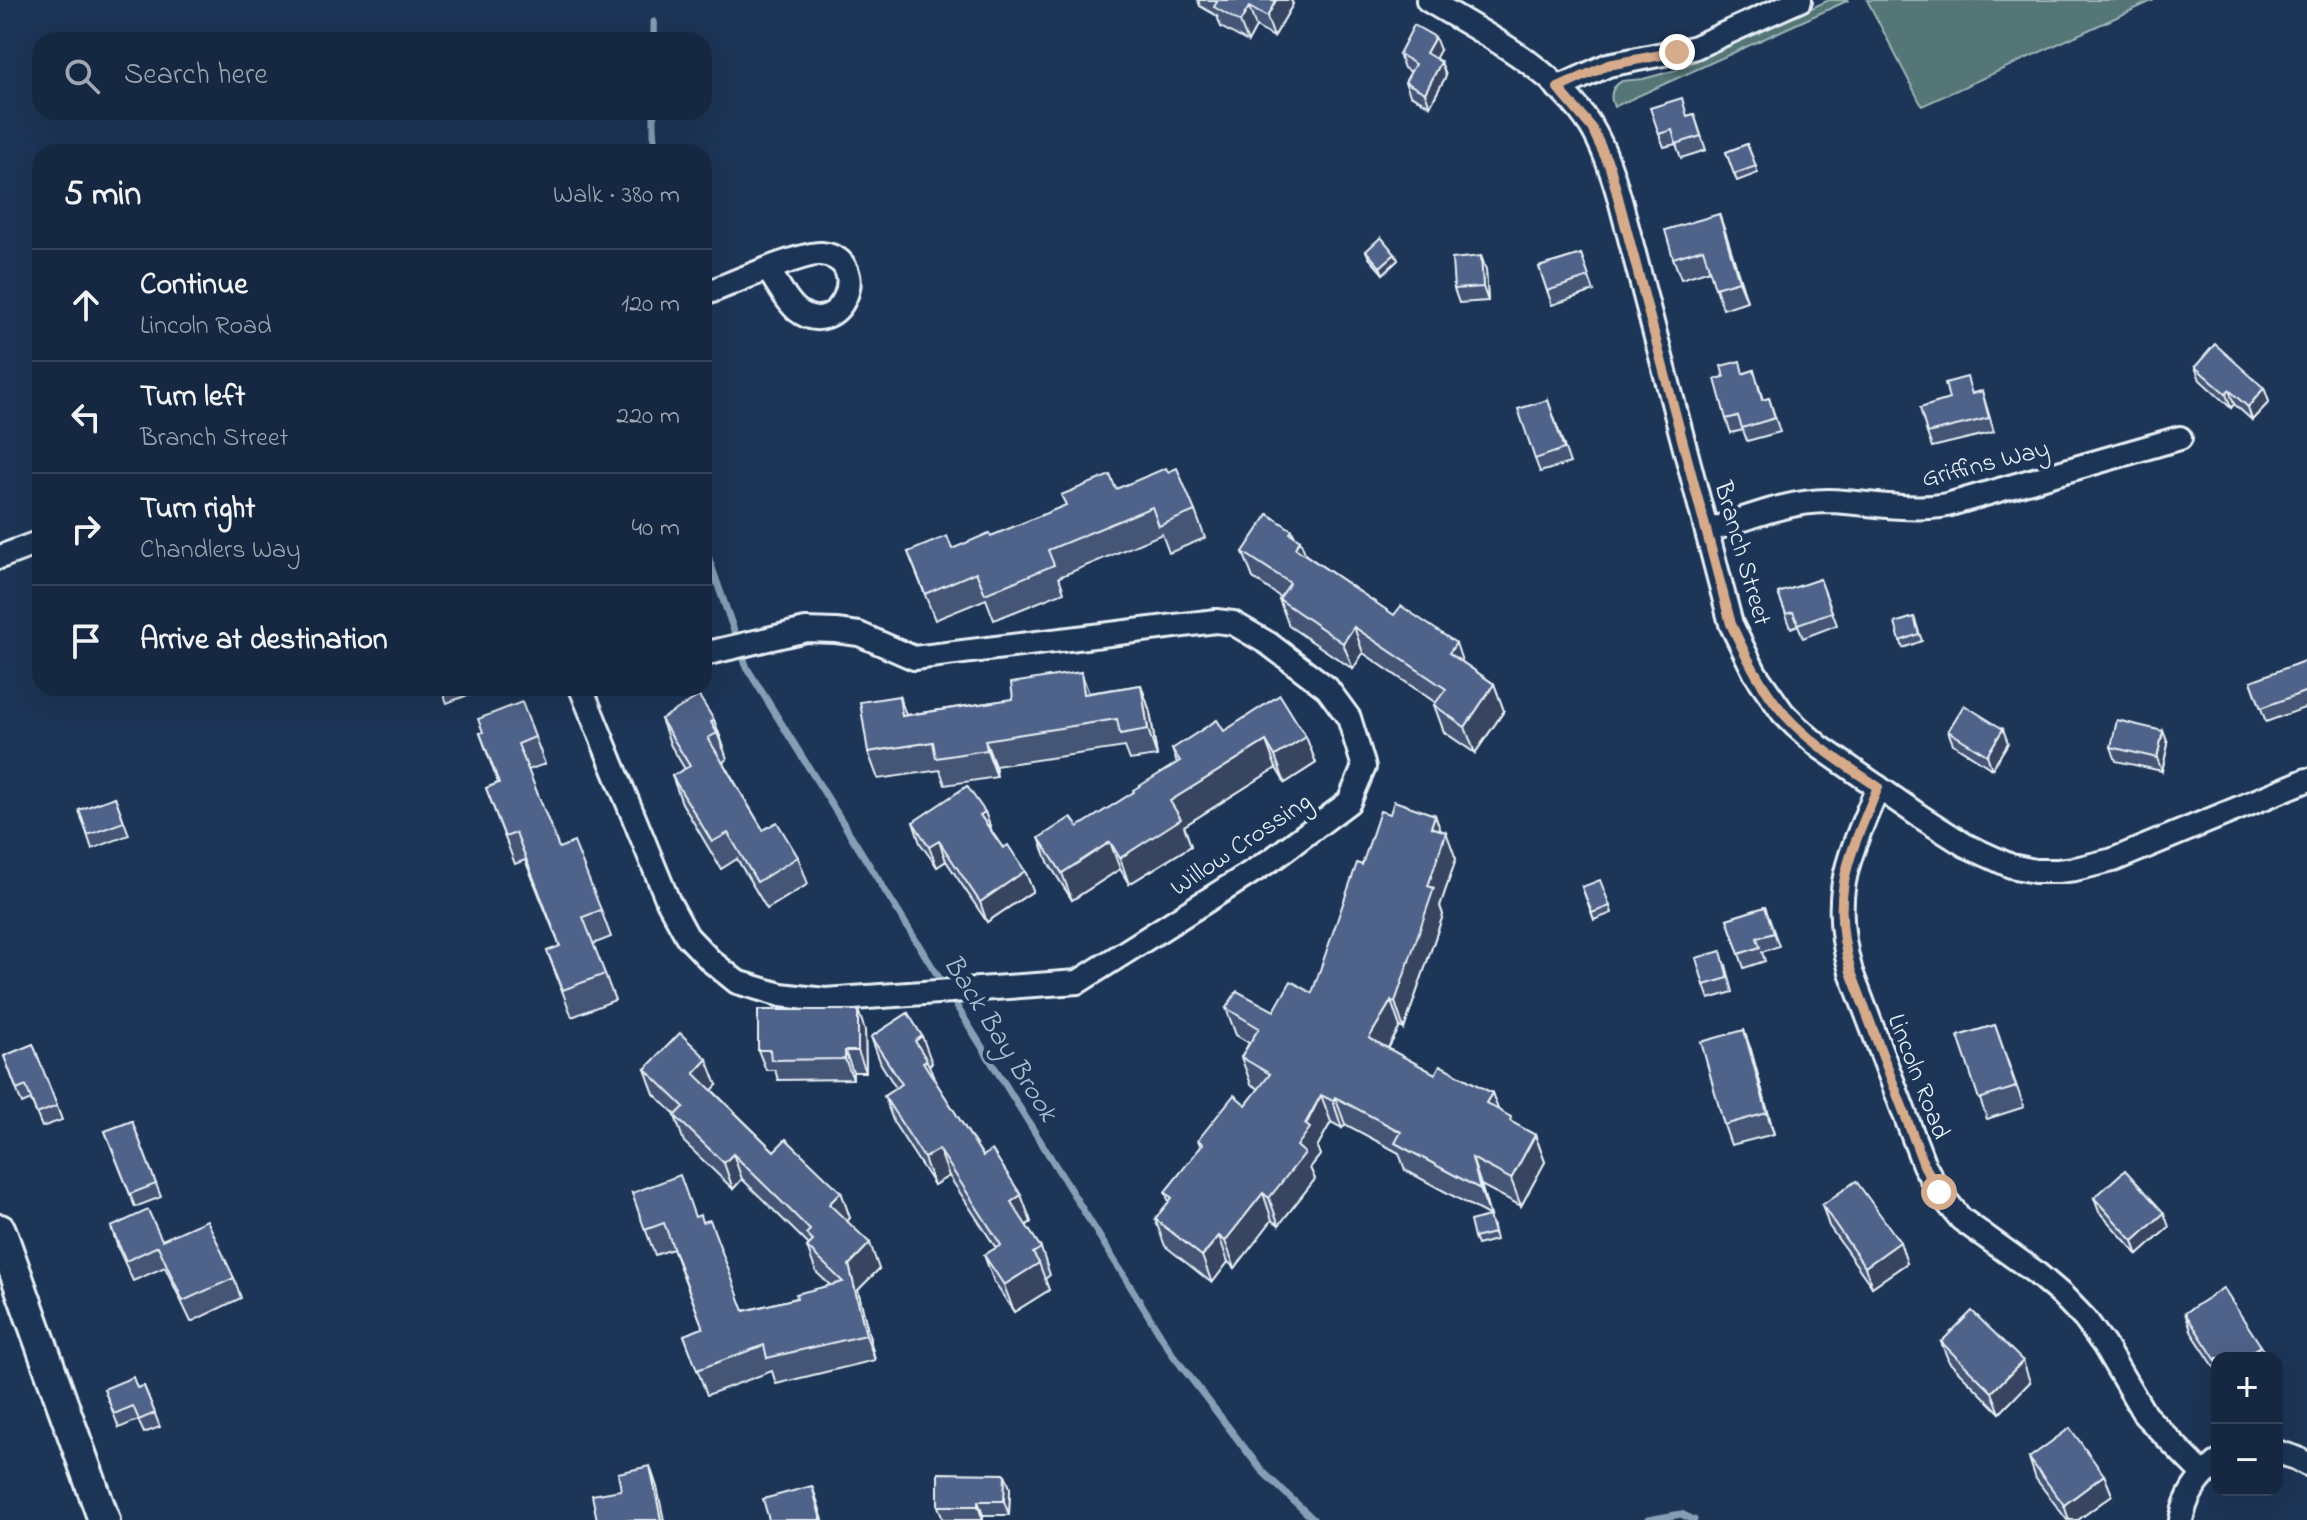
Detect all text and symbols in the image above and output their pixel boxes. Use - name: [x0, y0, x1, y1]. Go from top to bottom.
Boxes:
- search box: [32, 32, 712, 120]
- route end: [1659, 34, 1695, 70]
- icon: search: [60, 54, 104, 98]
- text: Search here: [124, 54, 268, 98]
- text: 5 min: [64, 171, 141, 221]
- text: Walk · 380 m: [553, 177, 680, 215]
- text: Continue: [140, 264, 248, 308]
- icon: ahead: [64, 283, 108, 327]
- text: 120 m: [621, 286, 680, 324]
- text: Lincoln Road: [140, 308, 272, 346]
- text: Turn left: [140, 376, 245, 420]
- icon: left: [64, 395, 108, 439]
- text: 220 m: [616, 398, 680, 436]
- text: Branch Street: [140, 420, 288, 458]
- street label: Griffins Way: [1918, 431, 2053, 499]
- street label: Branch Street: [1702, 476, 1780, 631]
- text: Turn right: [140, 488, 255, 532]
- icon: right: [64, 507, 108, 551]
- text: 40 m: [631, 510, 680, 548]
- text: Chandlers Way: [140, 532, 301, 570]
- icon: arrive: [64, 619, 108, 663]
- text: Arrive at destination: [140, 619, 388, 663]
- street label: Willow Crossing: [1163, 784, 1320, 907]
- water label: Back Bay Brook: [931, 947, 1068, 1132]
- street label: Lincoln Road: [1876, 1009, 1959, 1146]
- route start: [1921, 1174, 1957, 1210]
- map controls: [2211, 1352, 2283, 1496]
- button: +: [2211, 1352, 2283, 1424]
- button: −: [2211, 1424, 2283, 1496]

